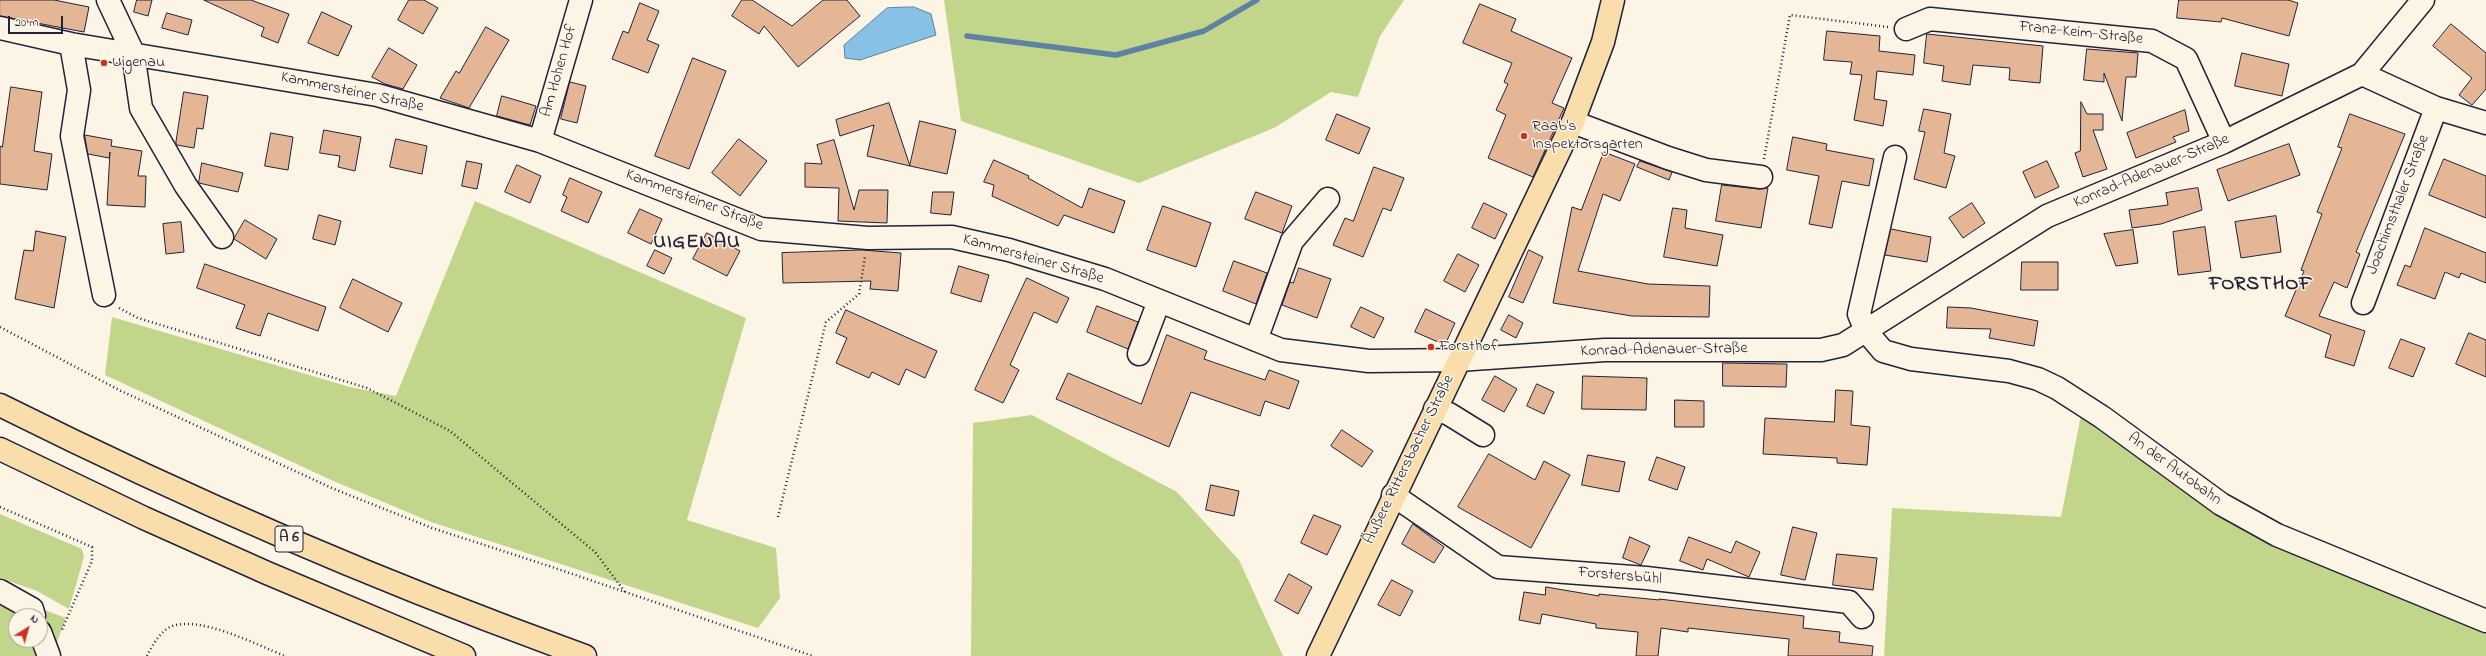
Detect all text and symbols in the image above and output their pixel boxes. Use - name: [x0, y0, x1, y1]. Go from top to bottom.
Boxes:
- scale bar: [10, 8, 65, 34]
- text: 20 m: [15, 14, 38, 32]
- street label: Franz-Keim-Straße: [2018, 18, 2144, 50]
- street label: Am Hohen Hof: [538, 23, 582, 119]
- place label: Uigenau: [112, 53, 165, 73]
- marker: Uigenau: [99, 58, 109, 68]
- street label: Kammersteiner Straße: [279, 68, 425, 118]
- place label: Raab's Inspektorsgarten: [1532, 117, 1643, 155]
- marker: Raab's Inspektorsgarten: [1519, 131, 1529, 141]
- street label: Konrad-Adenauer-Straße: [2071, 131, 2233, 213]
- street label: Joachimsthaler Straße: [2363, 132, 2435, 278]
- street label: Kammersteiner Straße: [623, 166, 765, 236]
- street label: Kammersteiner Straße: [960, 231, 1106, 289]
- district label: UIGENAU: [653, 232, 741, 256]
- district label: FORSTHOF: [2209, 274, 2313, 298]
- place label: Forsthof: [1439, 337, 1498, 357]
- street label: Konrad-Adenauer-Straße: [1580, 340, 1748, 362]
- marker: Forsthof: [1426, 342, 1436, 352]
- street label: Äußere Rittersbacher Straße: [1361, 372, 1459, 548]
- street label: An der Autobahn: [2123, 429, 2225, 511]
- road number: A 6: [275, 526, 303, 552]
- street label: Forstersbühl: [1577, 564, 1663, 590]
- north arrow: [8, 608, 48, 648]
- text: N: [27, 611, 42, 628]

